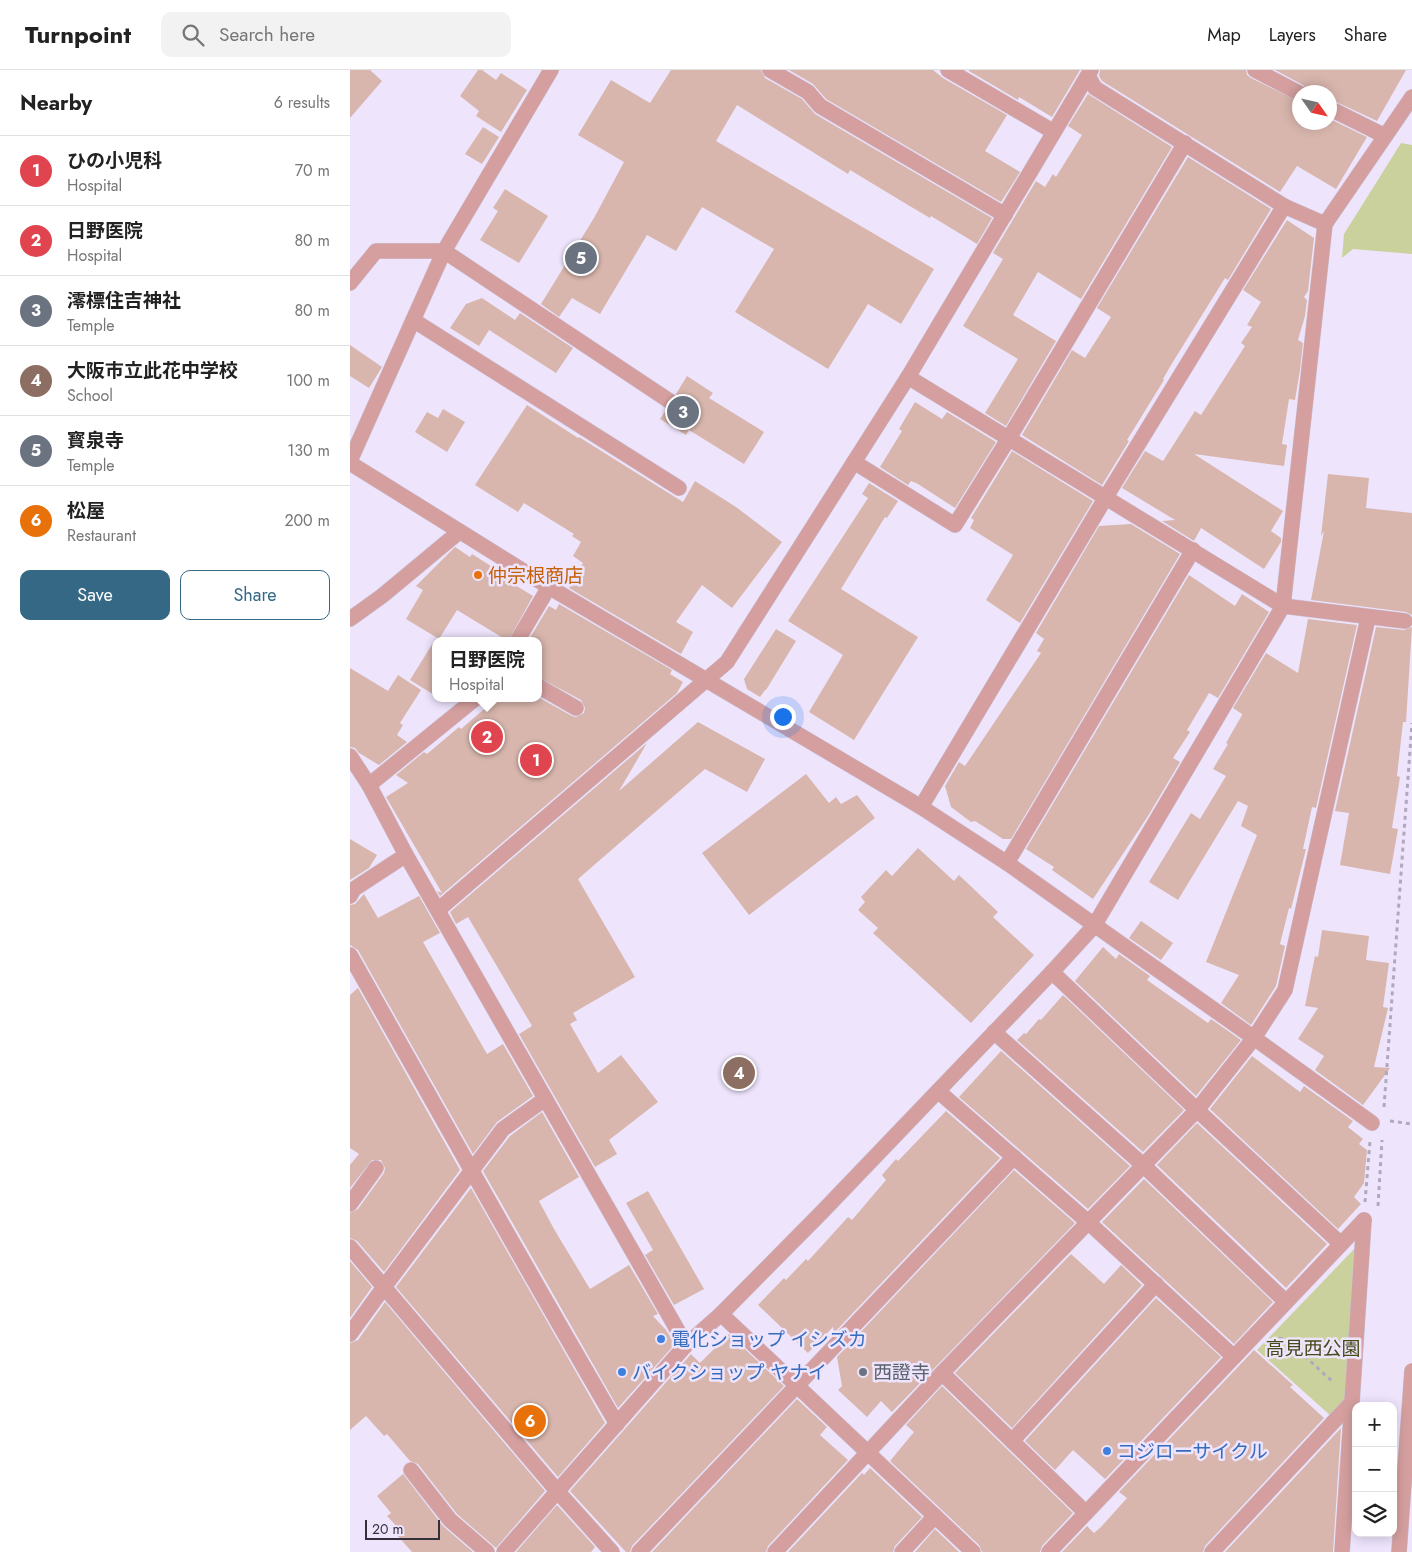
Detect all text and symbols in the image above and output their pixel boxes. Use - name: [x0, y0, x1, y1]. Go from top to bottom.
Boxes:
- search box: [161, 12, 511, 57]
- text: Turnpoint: [25, 17, 131, 52]
- icon: search: [179, 21, 207, 49]
- text: Search here: [219, 21, 315, 48]
- text: Map: [1207, 22, 1241, 48]
- text: Layers: [1269, 22, 1316, 48]
- text: Share: [1344, 22, 1387, 48]
- north arrow: [1292, 85, 1337, 130]
- text: Nearby: [20, 88, 92, 118]
- text: 6 results: [274, 91, 330, 114]
- text: ひの小児科: [67, 147, 162, 174]
- text: 1: [32, 159, 40, 182]
- text: 70 m: [295, 159, 330, 182]
- text: Hospital: [67, 174, 122, 197]
- text: 日野医院: [67, 217, 143, 244]
- text: 2: [31, 229, 41, 252]
- text: 80 m: [294, 229, 330, 252]
- pin: 5: [565, 239, 597, 277]
- text: Hospital: [67, 244, 122, 267]
- text: 澪標住吉神社: [67, 287, 181, 314]
- text: 3: [31, 299, 41, 322]
- text: 80 m: [294, 299, 330, 322]
- text: Temple: [67, 314, 115, 337]
- text: 大阪市立此花中学校: [67, 357, 238, 384]
- text: 4: [30, 369, 42, 392]
- text: 100 m: [286, 369, 330, 392]
- text: School: [67, 384, 113, 407]
- pin: 3: [667, 393, 699, 431]
- text: 寳泉寺: [67, 427, 124, 454]
- text: 5: [31, 439, 41, 462]
- text: 130 m: [287, 439, 330, 462]
- text: Temple: [67, 454, 115, 477]
- text: 松屋: [67, 497, 105, 524]
- text: 6: [31, 509, 41, 532]
- text: 200 m: [284, 509, 330, 532]
- text: Restaurant: [67, 524, 136, 547]
- place label: 仲宗根商店: [488, 562, 583, 589]
- marker: 仲宗根商店: [472, 569, 484, 581]
- button: Save: [20, 570, 170, 620]
- button: Share: [180, 570, 330, 620]
- popup: [432, 637, 542, 702]
- text: 日野医院: [449, 646, 525, 673]
- text: Hospital: [449, 673, 504, 696]
- your location: [770, 704, 796, 730]
- pin: 2: [471, 718, 503, 756]
- pin: 1: [520, 741, 552, 779]
- pin: 4: [723, 1054, 755, 1092]
- place label: 電化ショップ イシズカ: [671, 1326, 867, 1353]
- marker: 電化ショップ イシズカ: [655, 1333, 667, 1345]
- park label: 高見西公園: [1265, 1335, 1361, 1362]
- place label: バイクショップ ヤナイ: [632, 1359, 827, 1386]
- place label: 西證寺: [873, 1359, 930, 1386]
- marker: バイクショップ ヤナイ: [616, 1366, 628, 1378]
- marker: 西證寺: [857, 1366, 869, 1378]
- pin: 6: [514, 1402, 546, 1440]
- map controls: [1352, 1402, 1397, 1537]
- button: +: [1352, 1402, 1397, 1447]
- place label: コジローサイクル: [1117, 1438, 1268, 1465]
- marker: コジローサイクル: [1101, 1445, 1113, 1457]
- button: −: [1352, 1447, 1397, 1492]
- button: layers: [1352, 1492, 1397, 1537]
- scale bar: [365, 1517, 440, 1540]
- text: 20 m: [372, 1519, 404, 1539]

